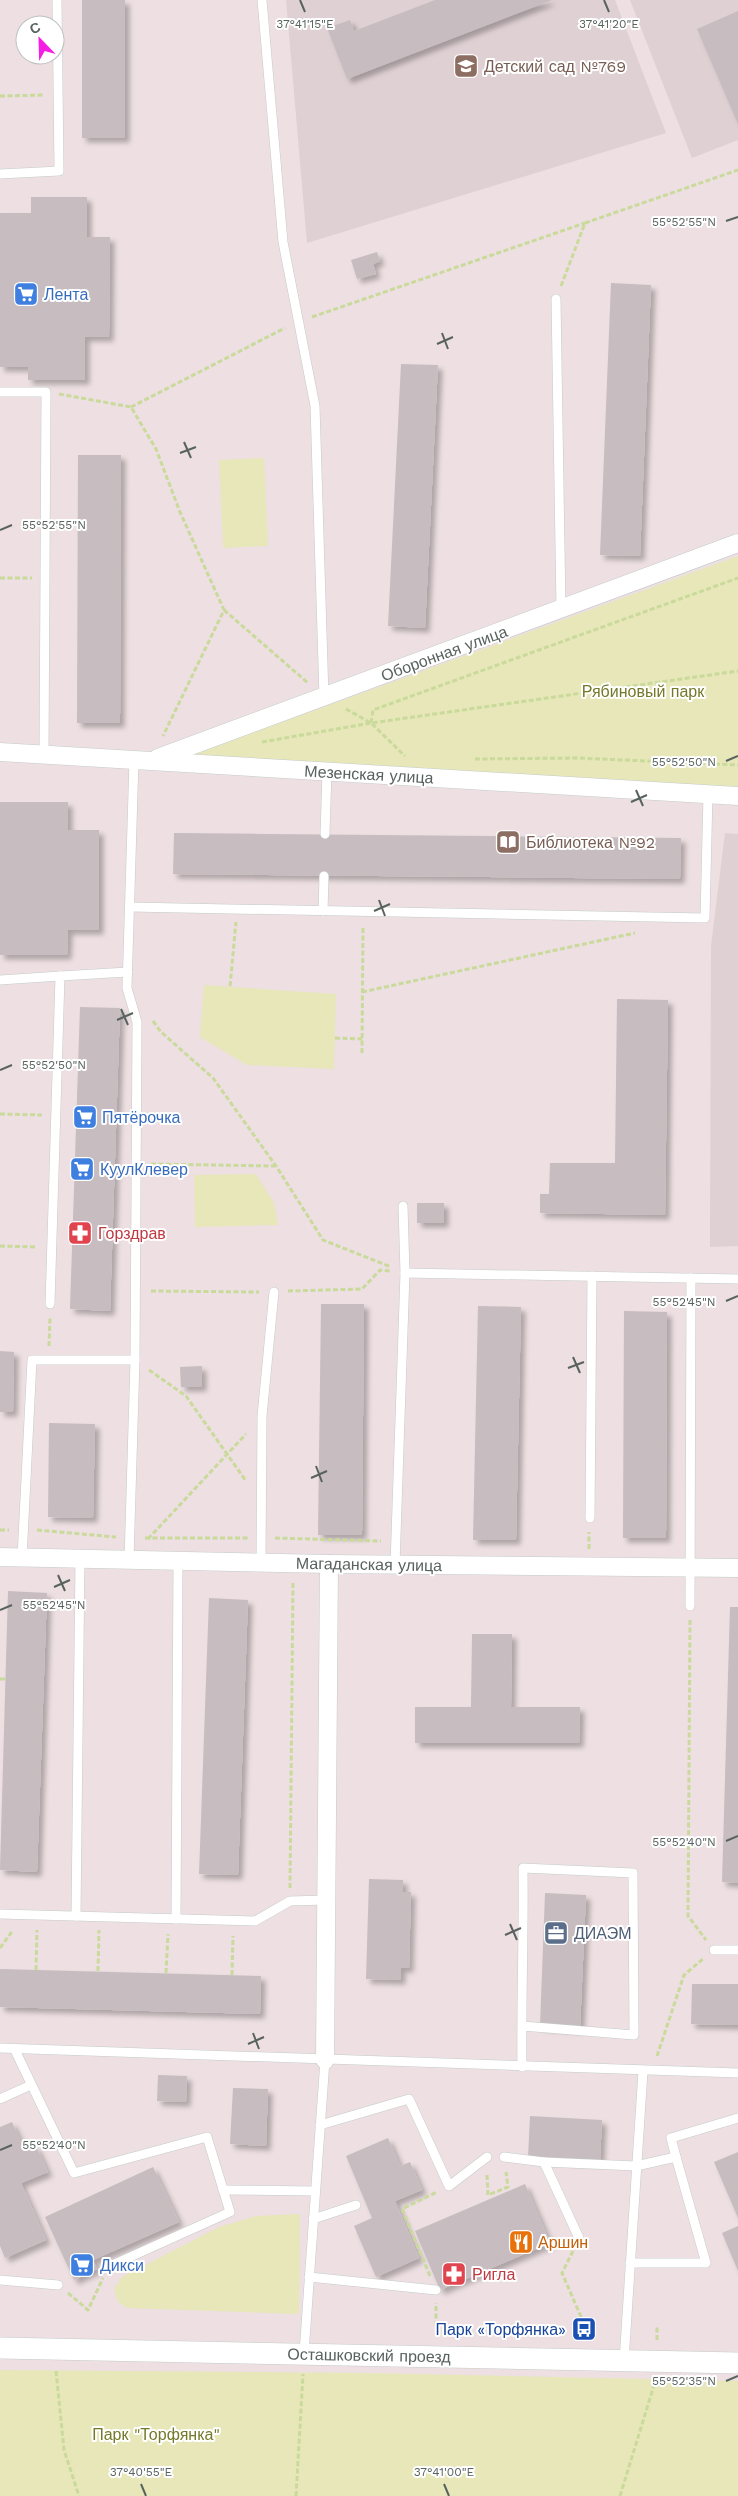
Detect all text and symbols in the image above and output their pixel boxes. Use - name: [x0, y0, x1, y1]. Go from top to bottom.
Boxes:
- north arrow: [15, 15, 65, 65]
- text: 37°41'15"E: [276, 17, 334, 31]
- text: 37°41'20"E: [579, 17, 639, 31]
- text: С: [27, 19, 43, 37]
- school or university icon: Детский сад №769: [453, 53, 479, 79]
- place label: Детский сад №769: [484, 57, 626, 76]
- text: 55°52'55"N: [652, 215, 716, 229]
- supermarket icon: Лента: [13, 281, 39, 307]
- place label: Лента: [44, 285, 88, 304]
- text: 55°52'55"N: [22, 518, 86, 532]
- street label: Оборонная улица: [378, 622, 510, 685]
- park label: Рябиновый парк: [582, 682, 705, 701]
- text: 55°52'50"N: [652, 755, 716, 769]
- street label: Мезенская улица: [304, 762, 434, 787]
- library icon: Библиотека №92: [495, 829, 521, 855]
- place label: Библиотека №92: [526, 833, 655, 852]
- text: 55°52'50"N: [22, 1058, 86, 1072]
- supermarket icon: Пятёрочка: [72, 1104, 98, 1130]
- place label: Пятёрочка: [102, 1108, 181, 1127]
- supermarket icon: КуулКлевер: [69, 1156, 95, 1182]
- place label: КуулКлевер: [100, 1160, 188, 1179]
- pharmacy icon: Горздрав: [67, 1220, 93, 1246]
- place label: Горздрав: [98, 1224, 166, 1243]
- text: 55°52'45"N: [652, 1295, 716, 1309]
- street label: Магаданская улица: [296, 1554, 442, 1575]
- text: 55°52'45"N: [22, 1598, 86, 1612]
- text: 55°52'40"N: [652, 1835, 716, 1849]
- office icon: ДИАЭМ: [543, 1920, 569, 1946]
- place label: ДИАЭМ: [574, 1924, 631, 1943]
- text: 55°52'40"N: [22, 2138, 86, 2152]
- restaurant icon: Аршин: [508, 2229, 534, 2255]
- place label: Аршин: [538, 2233, 588, 2252]
- supermarket icon: Дикси: [69, 2252, 95, 2278]
- place label: Дикси: [100, 2256, 144, 2275]
- pharmacy icon: Ригла: [441, 2261, 467, 2287]
- place label: Ригла: [472, 2265, 515, 2284]
- bus stop icon: Парк «Торфянка»: [571, 2316, 597, 2342]
- place label: Парк «Торфянка»: [435, 2320, 566, 2339]
- street label: Осташковский проезд: [287, 2345, 451, 2366]
- text: 55°52'35"N: [652, 2374, 716, 2388]
- park label: Парк "Торфянка": [92, 2425, 220, 2444]
- text: 37°40'55"E: [110, 2465, 173, 2479]
- text: 37°41'00"E: [414, 2465, 475, 2479]

